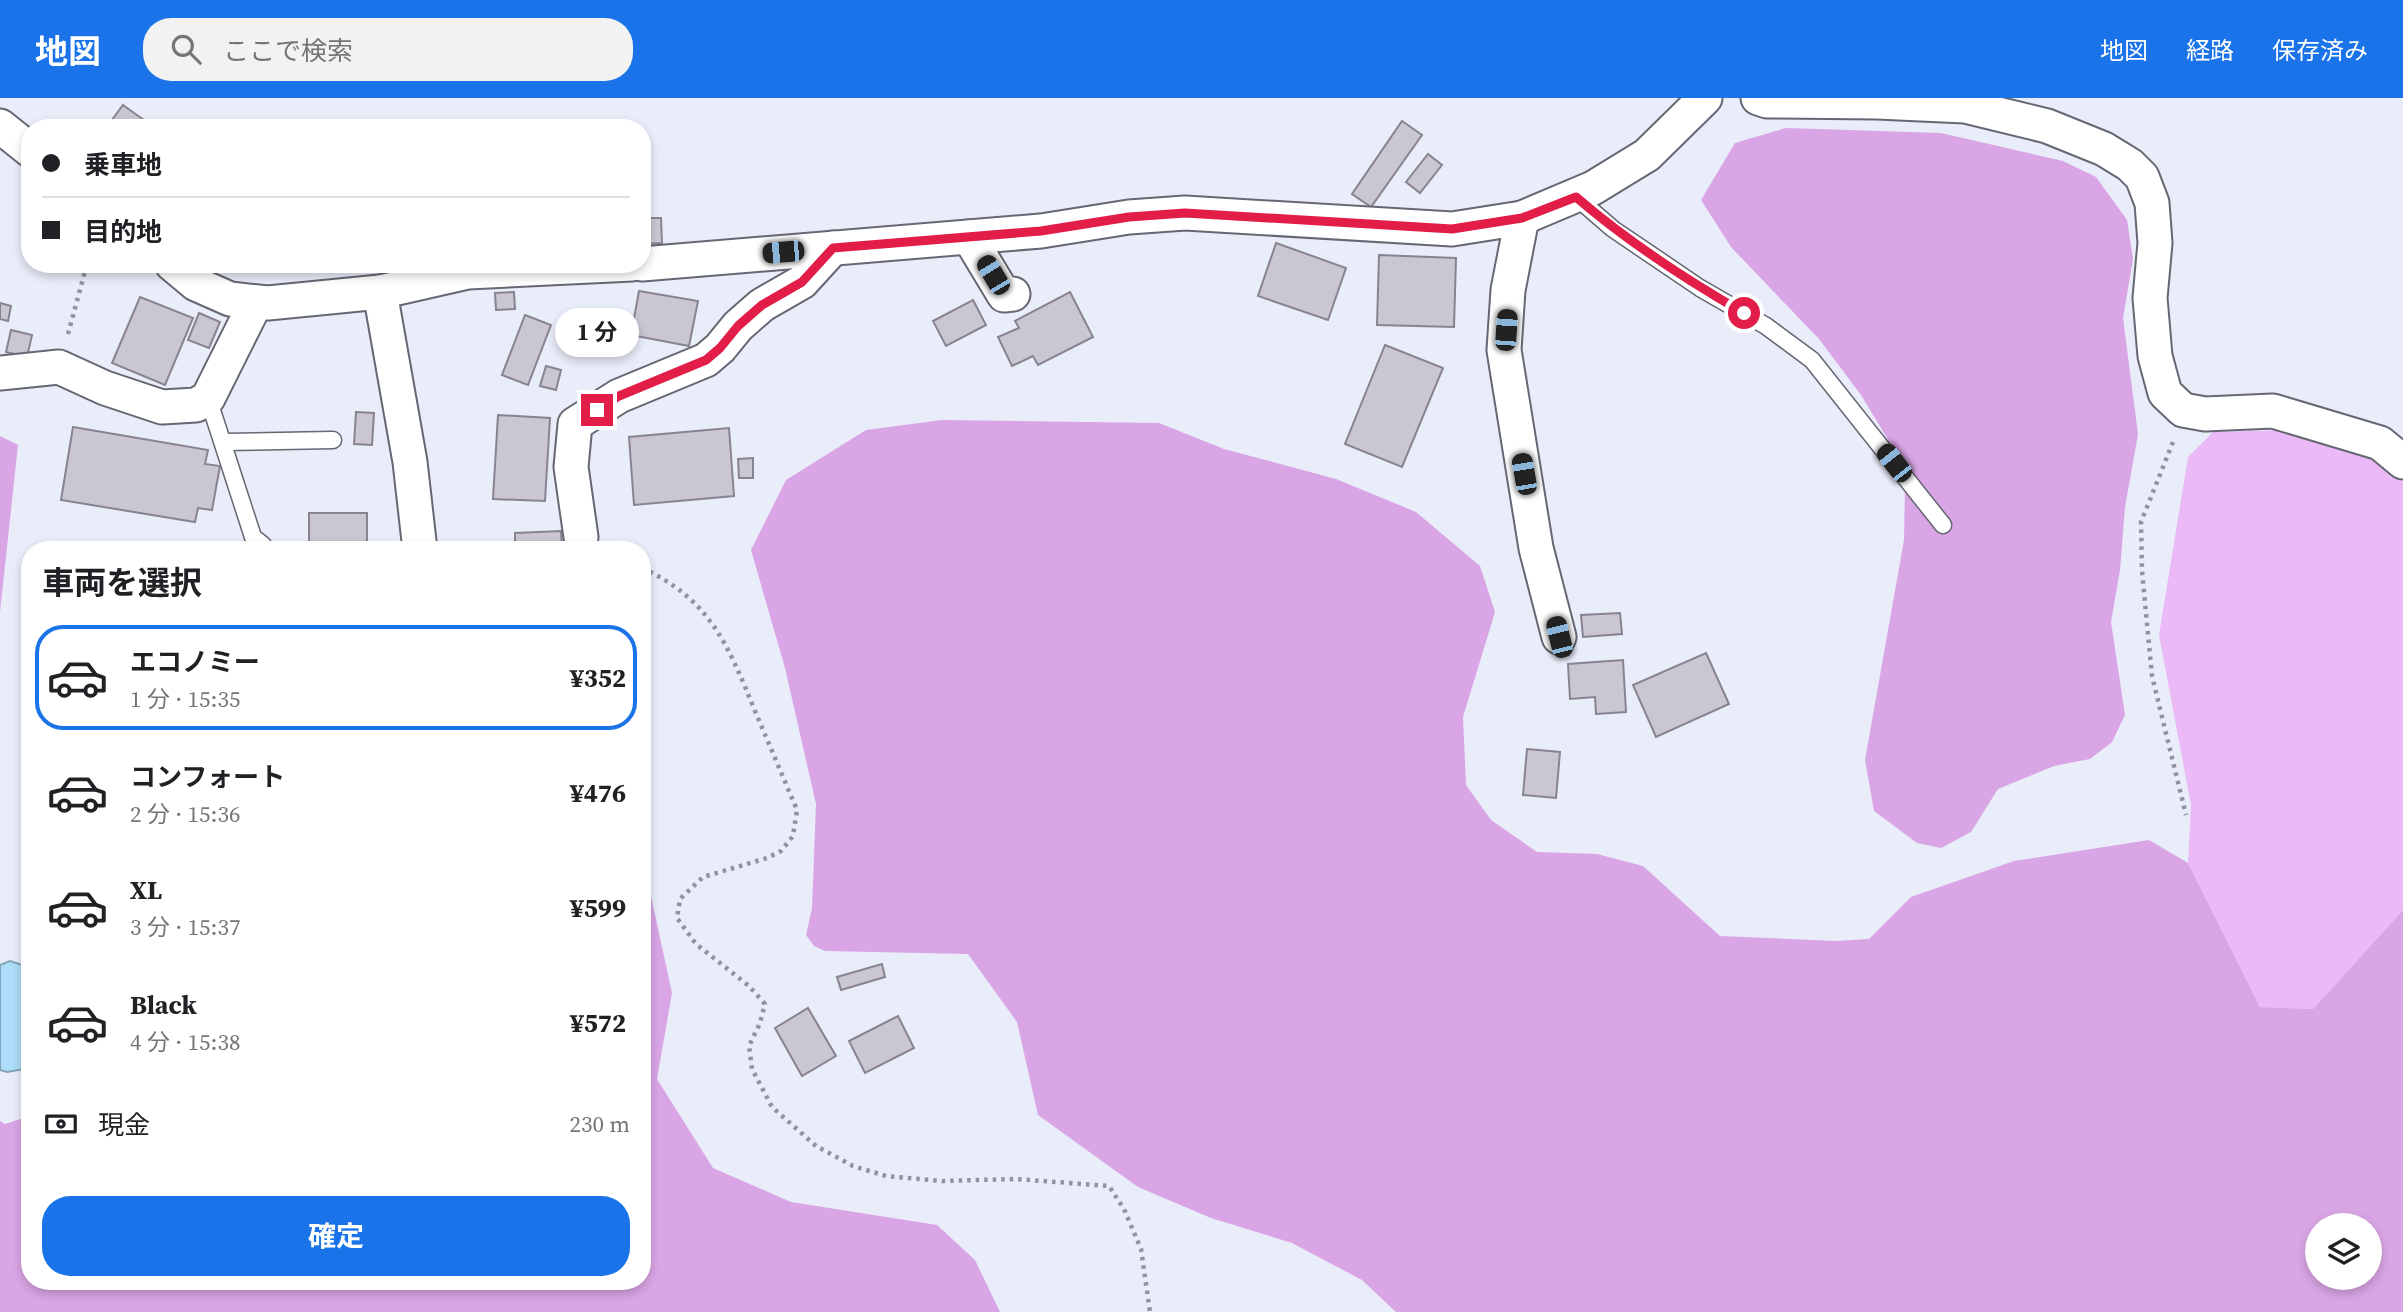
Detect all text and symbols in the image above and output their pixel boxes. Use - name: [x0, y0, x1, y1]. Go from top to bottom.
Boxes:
- search box: [143, 18, 633, 81]
- text: 地図: [35, 29, 101, 74]
- icon: search: [167, 30, 205, 68]
- text: ここで検索: [223, 33, 353, 69]
- text: 地図: [2100, 34, 2148, 67]
- text: 経路: [2186, 34, 2234, 67]
- text: 保存済み: [2272, 34, 2368, 67]
- text: 乗車地: [84, 147, 162, 183]
- text: 目的地: [84, 214, 162, 250]
- car: [762, 240, 805, 264]
- car: [974, 252, 1013, 298]
- route start: [1728, 297, 1760, 329]
- callout: 1 分: [555, 308, 639, 358]
- car: [1495, 308, 1518, 352]
- text: 1 分: [577, 316, 617, 348]
- route end: [581, 394, 613, 426]
- car: [1873, 440, 1916, 486]
- car: [1511, 451, 1538, 497]
- text: 車両を選択: [42, 561, 202, 605]
- car: [1544, 614, 1575, 660]
- text: エコノミー: [130, 644, 260, 680]
- icon: car: [46, 646, 109, 709]
- text: ¥352: [570, 660, 626, 696]
- text: 1 分 · 15:35: [130, 683, 240, 715]
- text: コンフォート: [130, 759, 285, 795]
- icon: car: [46, 761, 109, 824]
- text: ¥476: [570, 775, 626, 811]
- text: 2 分 · 15:36: [130, 798, 240, 830]
- text: XL: [130, 872, 162, 908]
- icon: car: [46, 876, 109, 939]
- text: ¥599: [570, 890, 626, 926]
- text: 3 分 · 15:37: [130, 911, 240, 943]
- text: Black: [130, 987, 197, 1023]
- icon: car: [46, 991, 109, 1054]
- text: ¥572: [570, 1005, 626, 1041]
- text: 4 分 · 15:38: [130, 1026, 240, 1058]
- icon: cash: [42, 1105, 80, 1143]
- text: 現金: [98, 1107, 150, 1143]
- text: 230 m: [569, 1108, 630, 1140]
- button: 確定: [42, 1196, 630, 1276]
- map controls: [2305, 1213, 2382, 1290]
- button: layers: [2305, 1213, 2382, 1290]

